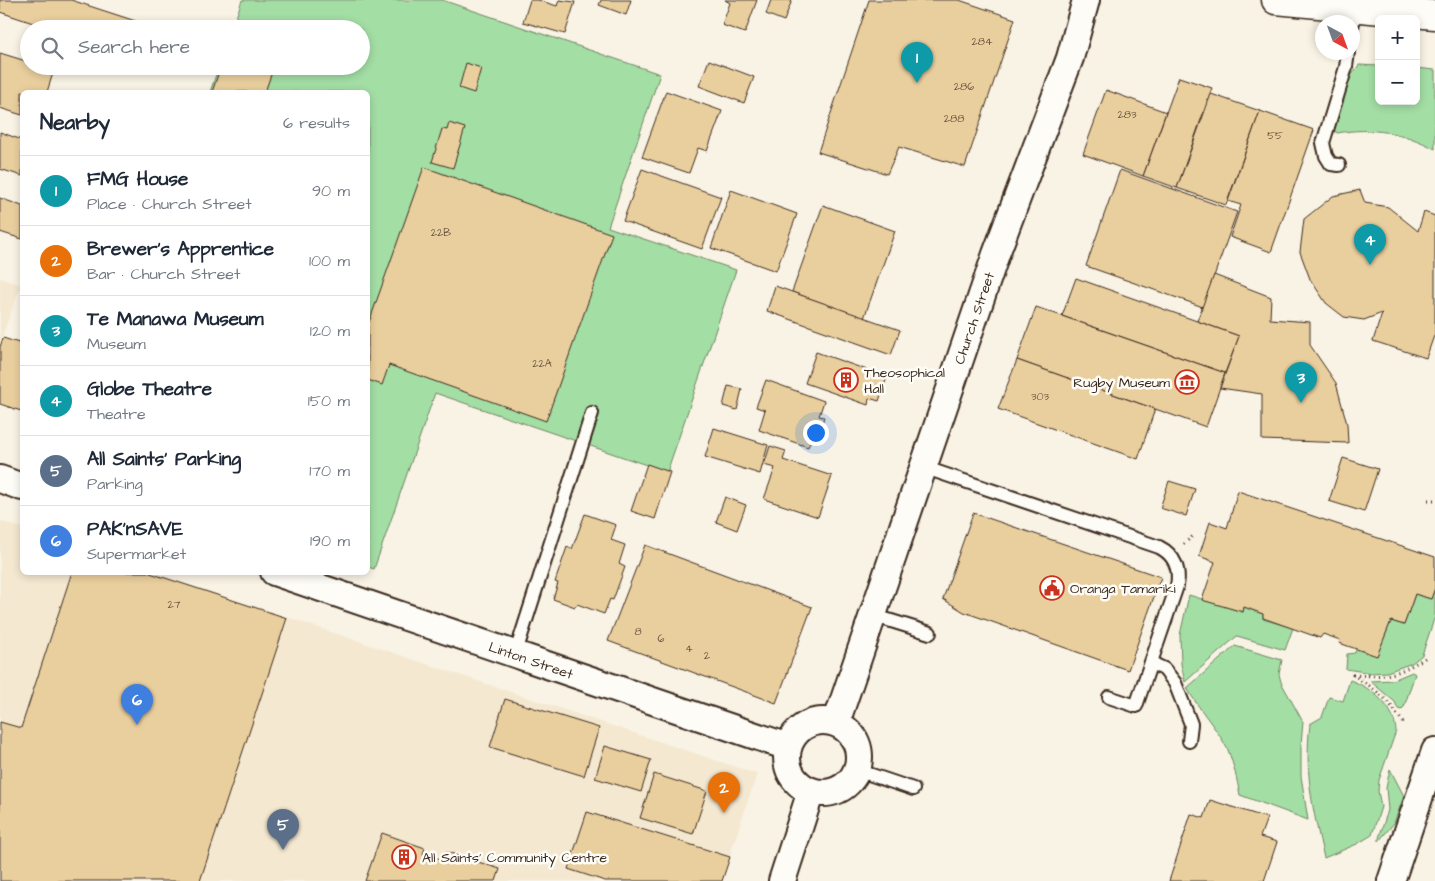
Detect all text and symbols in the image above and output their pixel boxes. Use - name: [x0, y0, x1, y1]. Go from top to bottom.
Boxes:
- north arrow: [1315, 15, 1360, 60]
- map controls: [1375, 15, 1420, 105]
- button: +: [1375, 15, 1420, 60]
- search box: [20, 20, 370, 75]
- icon: search: [38, 34, 66, 62]
- text: Search here: [78, 34, 190, 61]
- house number: 284: [972, 34, 993, 49]
- pin: 1: [901, 42, 933, 83]
- button: −: [1375, 60, 1420, 105]
- house number: 286: [954, 79, 974, 94]
- house number: 283: [1117, 107, 1137, 122]
- text: Nearby: [40, 108, 110, 137]
- house number: 288: [944, 111, 964, 126]
- text: 6 results: [283, 112, 350, 134]
- house number: 55: [1267, 128, 1283, 143]
- text: FMG House: [87, 166, 188, 193]
- text: 1: [55, 180, 57, 202]
- text: 90 m: [312, 180, 350, 202]
- text: Place · Church Street: [87, 193, 252, 215]
- pin: 4: [1354, 224, 1386, 265]
- house number: 22B: [431, 225, 451, 240]
- text: Brewer's Apprentice: [87, 236, 274, 263]
- text: 2: [51, 250, 61, 272]
- text: 100 m: [309, 250, 350, 272]
- text: Bar · Church Street: [87, 263, 240, 285]
- street label: Church Street: [950, 269, 1000, 367]
- text: Te Manawa Museum: [87, 306, 264, 333]
- text: 3: [52, 320, 60, 342]
- text: 120 m: [310, 320, 350, 342]
- text: Museum: [87, 333, 146, 355]
- house number: 22A: [532, 356, 552, 371]
- pin: 3: [1285, 362, 1317, 403]
- place label: Theosophical Hall: [864, 363, 945, 399]
- building icon: Theosophical Hall: [833, 367, 859, 393]
- museum icon: Rugby Museum: [1174, 369, 1200, 395]
- place label: Rugby Museum: [1073, 373, 1170, 393]
- text: Globe Theatre: [87, 376, 212, 403]
- house number: 303: [1031, 389, 1049, 404]
- text: 4: [51, 390, 61, 412]
- text: 150 m: [308, 390, 350, 412]
- text: Theatre: [87, 403, 146, 425]
- your location: [803, 420, 829, 446]
- text: All Saints' Parking: [87, 446, 241, 473]
- text: 5: [50, 460, 62, 482]
- text: 170 m: [309, 460, 350, 482]
- text: Parking: [87, 473, 143, 495]
- text: PAK'nSAVE: [87, 516, 183, 543]
- text: 6: [51, 530, 61, 552]
- text: 190 m: [310, 530, 350, 552]
- text: Supermarket: [87, 543, 186, 565]
- public building icon: Oranga Tamariki: [1039, 575, 1065, 601]
- place label: Oranga Tamariki: [1070, 579, 1176, 599]
- house number: 27: [167, 597, 181, 612]
- house number: 8: [634, 624, 642, 639]
- house number: 6: [658, 631, 665, 646]
- street label: Linton Street: [486, 637, 576, 685]
- house number: 4: [685, 641, 693, 656]
- house number: 2: [704, 648, 711, 663]
- pin: 6: [121, 684, 153, 725]
- pin: 2: [708, 772, 740, 813]
- pin: 5: [267, 809, 299, 850]
- building icon: All Saints' Community Centre: [391, 844, 417, 870]
- place label: All Saints' Community Centre: [422, 848, 607, 868]

